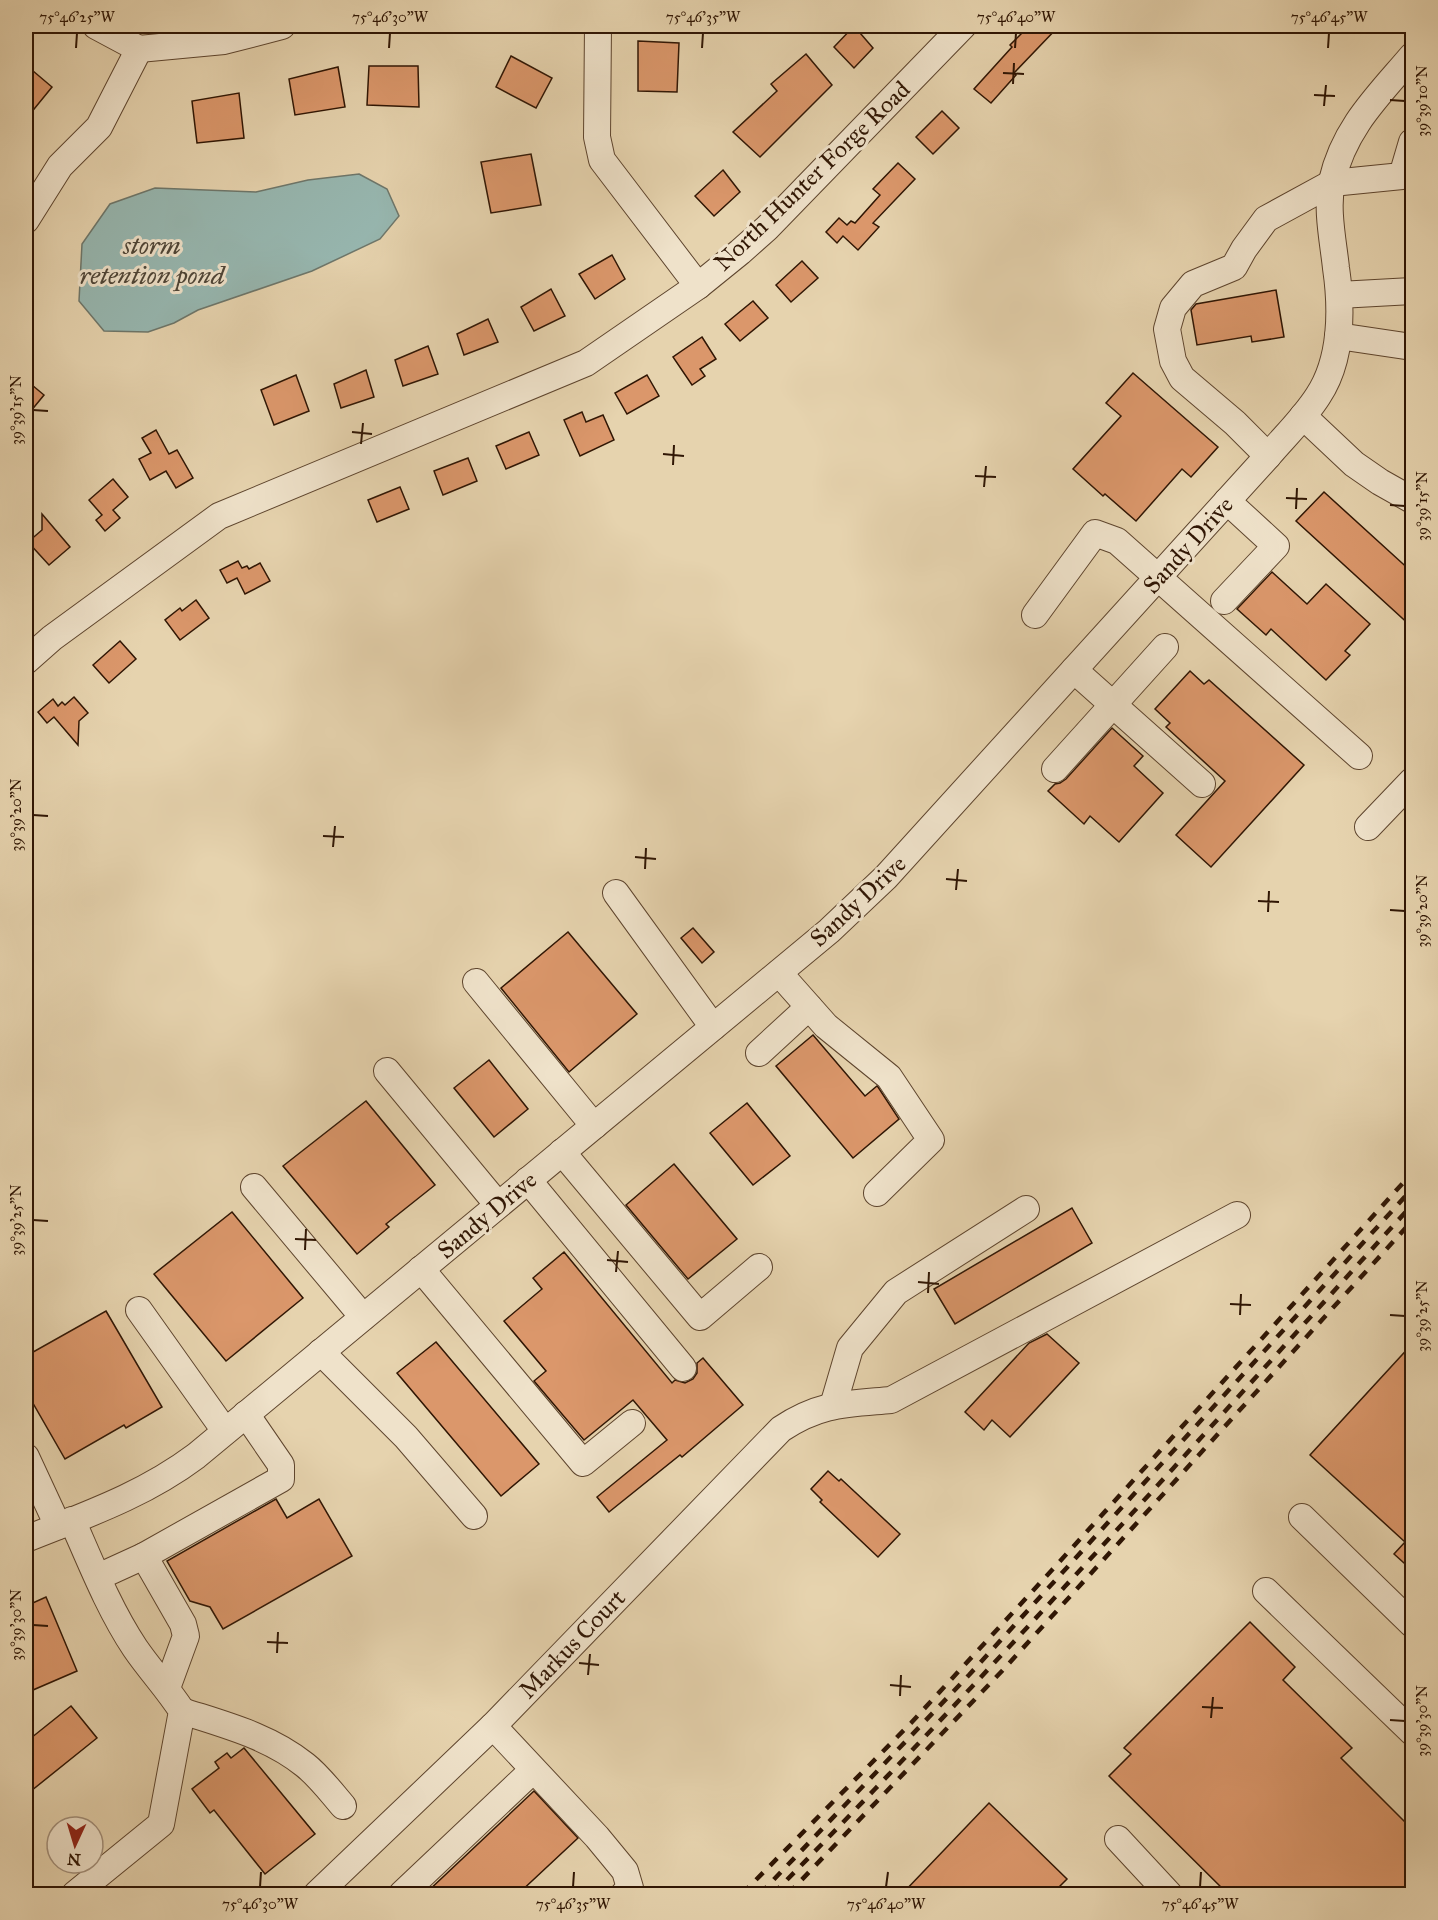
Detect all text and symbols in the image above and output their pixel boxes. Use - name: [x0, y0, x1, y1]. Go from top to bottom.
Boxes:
- text: 75°46'25"W: [39, 8, 116, 26]
- text: 75°46'30"W: [352, 8, 429, 26]
- text: 75°46'35"W: [666, 8, 741, 26]
- text: 75°46'40"W: [977, 8, 1056, 26]
- text: 75°46'45"W: [1291, 8, 1368, 26]
- text: 39°39'10"N: [1413, 65, 1431, 137]
- street label: North Hunter Forge Road: [708, 75, 916, 277]
- water label: storm retention pond: [79, 229, 226, 292]
- text: 39°39'15"N: [7, 375, 25, 445]
- text: 39°39'15"N: [1413, 471, 1431, 541]
- street label: Sandy Drive: [1136, 490, 1240, 600]
- text: 39°39'20"N: [7, 778, 25, 852]
- street label: Sandy Drive: [804, 849, 912, 953]
- text: 39°39'20"N: [1413, 874, 1431, 948]
- street label: Sandy Drive: [431, 1165, 543, 1265]
- text: 39°39'25"N: [7, 1184, 25, 1256]
- text: 39°39'25"N: [1413, 1280, 1431, 1352]
- street label: Markus Court: [512, 1583, 632, 1705]
- text: 39°39'30"N: [7, 1589, 25, 1661]
- text: 39°39'30"N: [1413, 1685, 1431, 1757]
- north arrow: [45, 1815, 105, 1875]
- text: N: [66, 1849, 81, 1869]
- text: 75°46'30"W: [222, 1895, 299, 1913]
- text: 75°46'35"W: [536, 1895, 611, 1913]
- text: 75°46'40"W: [847, 1895, 926, 1913]
- text: 75°46'45"W: [1162, 1895, 1239, 1913]

